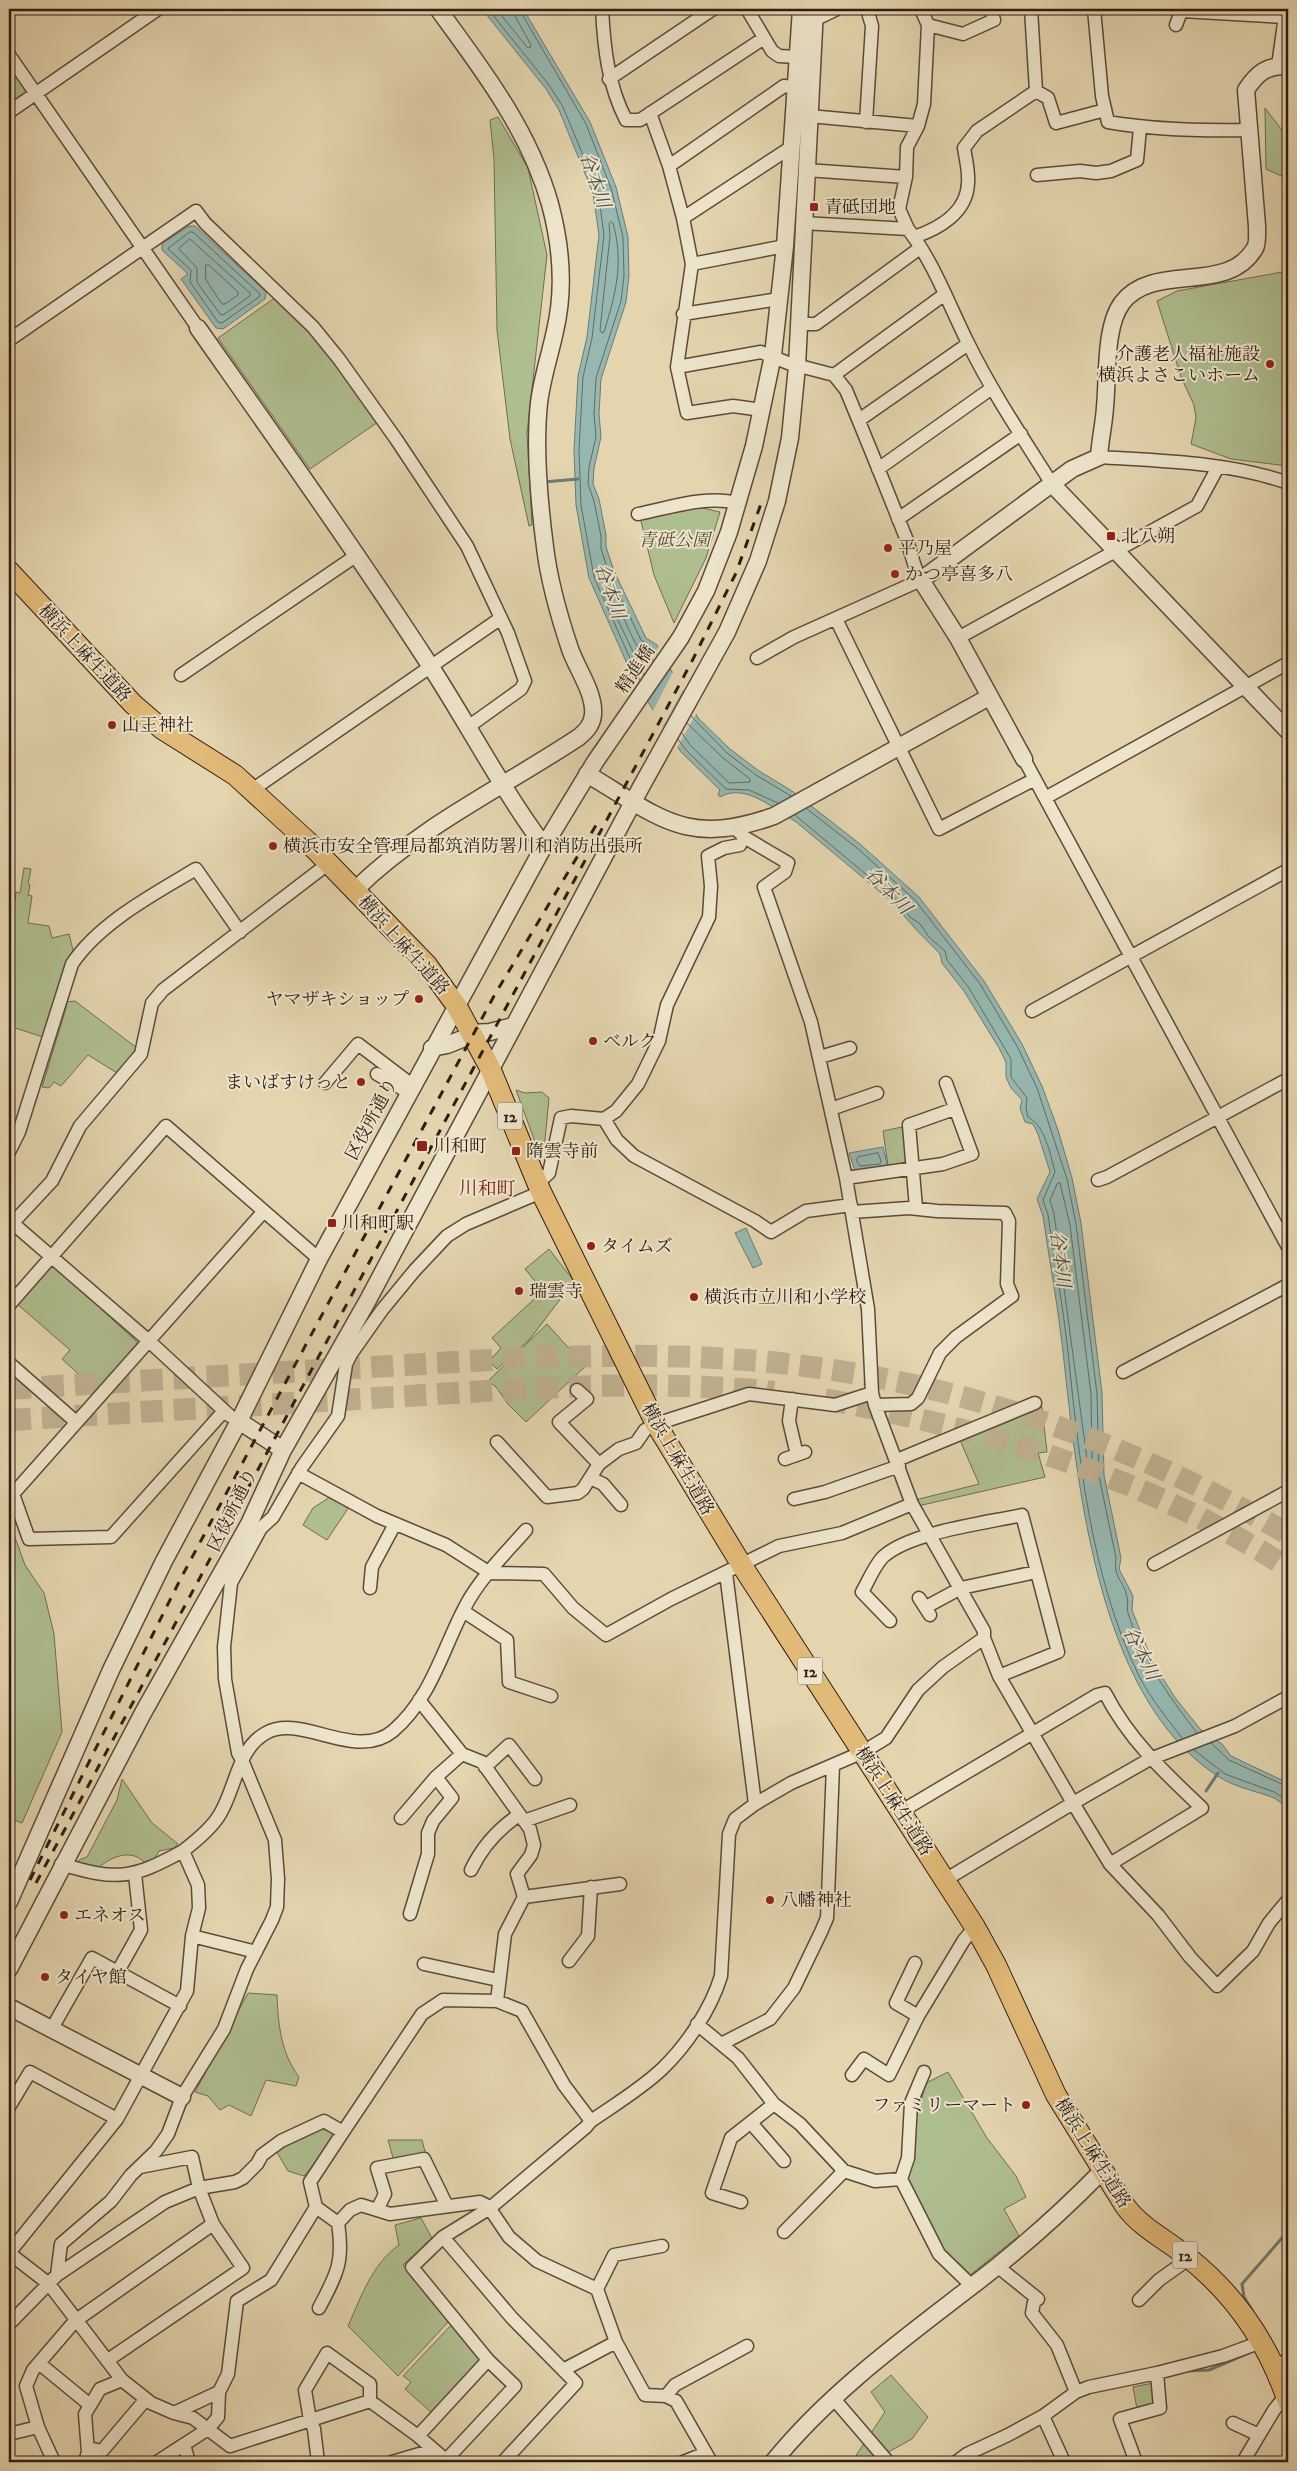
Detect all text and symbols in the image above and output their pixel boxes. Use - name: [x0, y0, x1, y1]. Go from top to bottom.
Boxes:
- water label: 谷本川: [574, 150, 615, 213]
- place label: 青砥団地: [824, 197, 896, 219]
- marker: 青砥団地: [808, 201, 820, 213]
- place label: 介護老人福祉施設 横浜よさこいホーム: [1098, 344, 1260, 387]
- marker: 介護老人福祉施設 横浜よさこいホーム: [1264, 358, 1276, 370]
- place label: 北八朔: [1121, 526, 1175, 548]
- park label: 青砥公園: [638, 530, 713, 552]
- marker: 北八朔: [1105, 530, 1117, 542]
- place label: 平乃屋: [898, 538, 952, 560]
- marker: 平乃屋: [882, 542, 894, 554]
- water label: 谷本川: [589, 561, 630, 624]
- place label: かつ亭喜多八: [905, 564, 1013, 586]
- marker: かつ亭喜多八: [889, 568, 901, 580]
- street label: 横浜上麻生道路: [33, 600, 135, 707]
- street label: 精進橋: [612, 641, 660, 698]
- place label: 山王神社: [122, 715, 194, 737]
- marker: 山王神社: [106, 719, 118, 731]
- place label: 横浜市安全管理局都筑消防署川和消防出張所: [283, 836, 643, 858]
- marker: 横浜市安全管理局都筑消防署川和消防出張所: [267, 840, 279, 852]
- water label: 谷本川: [860, 863, 917, 921]
- street label: 横浜上麻生道路: [353, 891, 454, 1000]
- place label: ヤマザキショップ: [266, 989, 409, 1011]
- marker: ヤマザキショップ: [413, 993, 425, 1005]
- place label: ベルク: [603, 1031, 657, 1053]
- marker: ベルク: [587, 1035, 599, 1047]
- place label: まいばすけっと: [225, 1072, 351, 1094]
- street label: 区役所通り: [341, 1075, 403, 1164]
- marker: まいばすけっと: [355, 1076, 367, 1088]
- road number: 12: [498, 1102, 522, 1130]
- place label: 川和町: [433, 1136, 487, 1158]
- marker: 川和町: [415, 1139, 429, 1153]
- place label: 隋雲寺前: [526, 1141, 598, 1163]
- marker: 隋雲寺前: [510, 1145, 522, 1157]
- district label: 川和町: [458, 1178, 516, 1201]
- place label: 川和町駅: [342, 1213, 414, 1235]
- marker: 川和町駅: [326, 1217, 338, 1229]
- water label: 谷本川: [1045, 1229, 1075, 1291]
- place label: タイムズ: [601, 1236, 673, 1258]
- marker: タイムズ: [585, 1240, 597, 1252]
- place label: 瑞雲寺: [529, 1281, 583, 1303]
- marker: 瑞雲寺: [513, 1285, 525, 1297]
- place label: 横浜市立川和小学校: [704, 1287, 866, 1309]
- marker: 横浜市立川和小学校: [688, 1291, 700, 1303]
- street label: 横浜上麻生道路: [636, 1399, 718, 1520]
- street label: 区役所通り: [203, 1465, 263, 1556]
- water label: 谷本川: [1117, 1623, 1165, 1686]
- road number: 12: [798, 1658, 822, 1684]
- street label: 横浜上麻生道路: [850, 1743, 937, 1860]
- place label: 八幡神社: [780, 1890, 852, 1912]
- marker: 八幡神社: [764, 1894, 776, 1906]
- place label: エネオス: [74, 1905, 146, 1927]
- marker: エネオス: [58, 1909, 70, 1921]
- place label: タイヤ館: [55, 1967, 127, 1989]
- marker: タイヤ館: [39, 1971, 51, 1983]
- street label: 横浜上麻生道路: [1049, 2094, 1135, 2213]
- place label: ファミリーマート: [872, 2095, 1016, 2117]
- marker: ファミリーマート: [1020, 2099, 1032, 2111]
- road number: 12: [1172, 2242, 1198, 2268]

